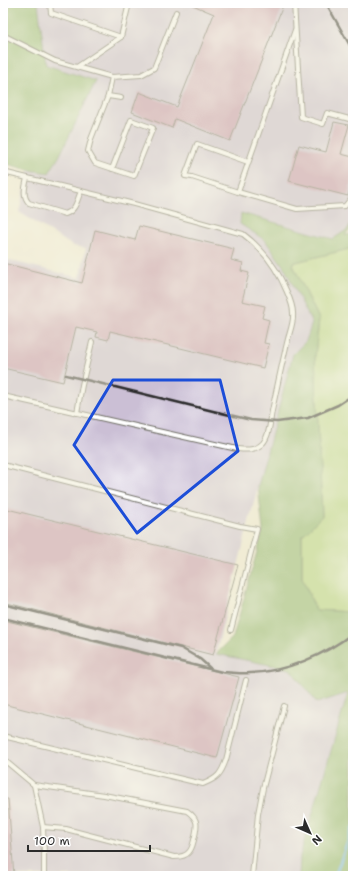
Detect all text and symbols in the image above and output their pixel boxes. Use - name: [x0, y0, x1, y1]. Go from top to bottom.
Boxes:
- north arrow: [290, 813, 330, 853]
- scale bar: [28, 827, 150, 853]
- text: N: [308, 831, 325, 848]
- text: 100 m: [34, 833, 70, 849]

